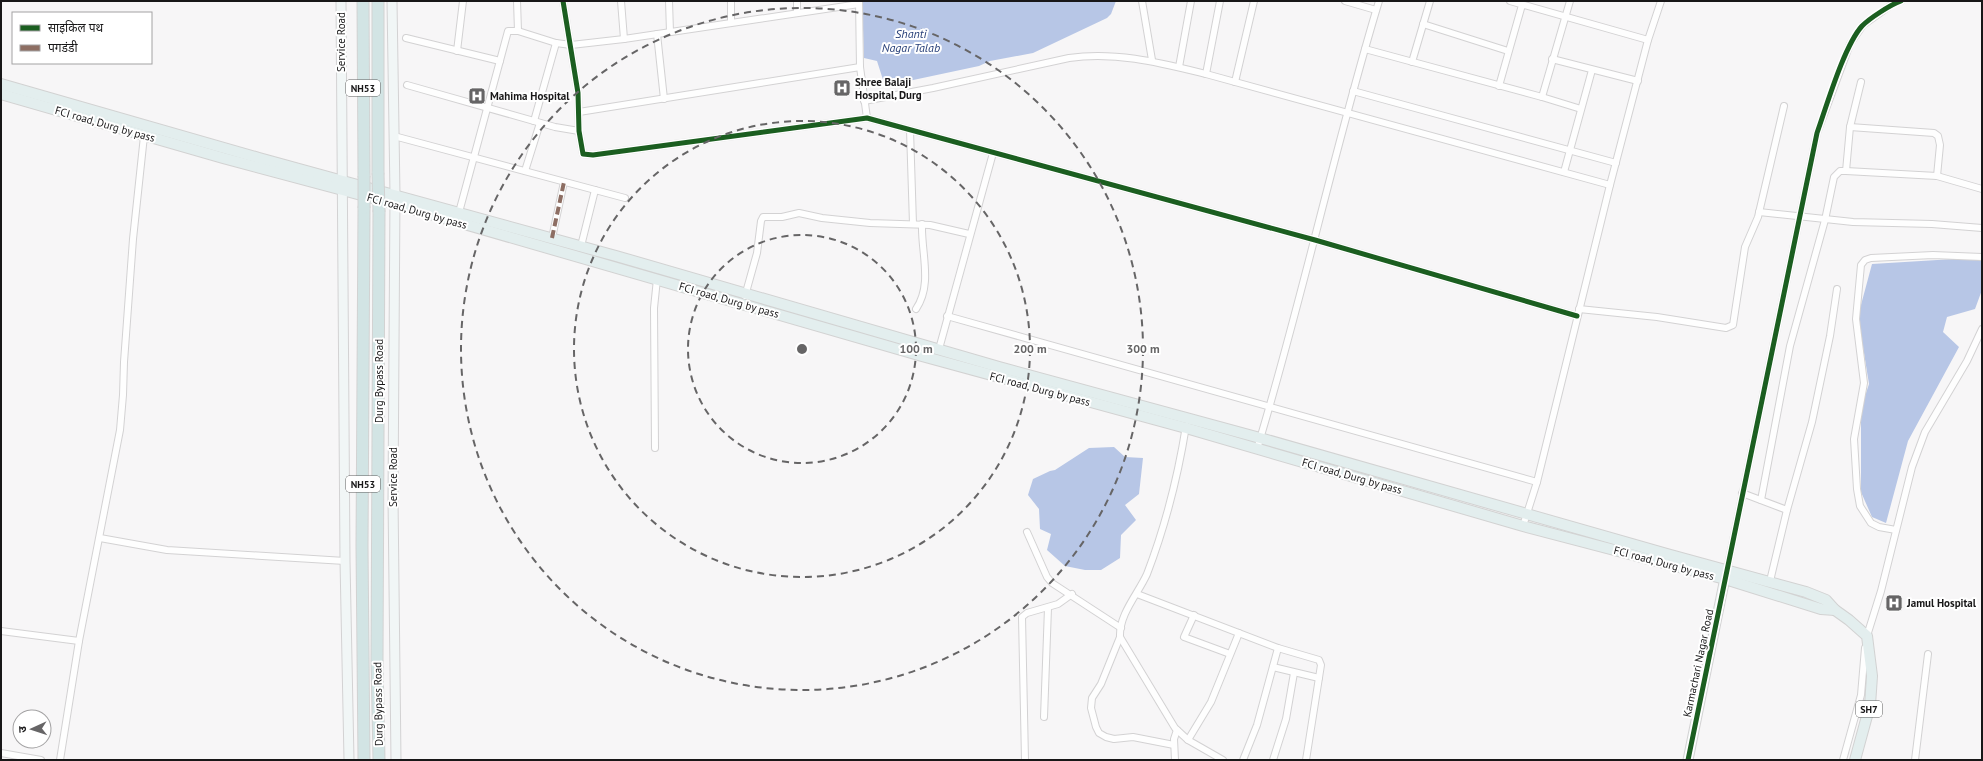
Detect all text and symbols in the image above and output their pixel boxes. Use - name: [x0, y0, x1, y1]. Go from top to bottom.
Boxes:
- legend: [12, 12, 152, 64]
- street label: Service Road: [334, 12, 348, 72]
- text: साइकिल पथ: [48, 20, 104, 35]
- water label: Shanti Nagar Talab: [882, 26, 940, 55]
- text: पगडंडी: [48, 40, 78, 55]
- place label: Shree Balaji Hospital, Durg: [855, 75, 922, 102]
- hospital icon: Shree Balaji Hospital, Durg: [832, 78, 852, 98]
- road number: NH53: [346, 80, 380, 96]
- hospital icon: Mahima Hospital: [467, 86, 487, 106]
- place label: Mahima Hospital: [490, 89, 570, 103]
- street label: FCI road, Durg by pass: [53, 103, 157, 145]
- street label: FCI road, Durg by pass: [365, 190, 469, 232]
- street label: FCI road, Durg by pass: [677, 279, 781, 321]
- street label: Durg Bypass Road: [372, 339, 386, 423]
- text: 100 m: [899, 341, 933, 356]
- text: 200 m: [1013, 341, 1047, 356]
- text: 300 m: [1126, 341, 1160, 356]
- centre of rings: [795, 342, 809, 356]
- street label: FCI road, Durg by pass: [988, 369, 1092, 409]
- street label: Service Road: [386, 447, 400, 507]
- street label: FCI road, Durg by pass: [1300, 455, 1404, 497]
- road number: NH53: [346, 476, 380, 492]
- street label: FCI road, Durg by pass: [1612, 543, 1716, 583]
- hospital icon: Jamul Hospital: [1884, 593, 1904, 613]
- place label: Jamul Hospital: [1906, 596, 1977, 610]
- street label: Karmachari Nagar Road: [1680, 608, 1716, 718]
- street label: Durg Bypass Road: [370, 662, 386, 746]
- road number: SH7: [1856, 701, 1882, 717]
- north arrow: [12, 709, 52, 749]
- text: उ: [15, 725, 29, 733]

